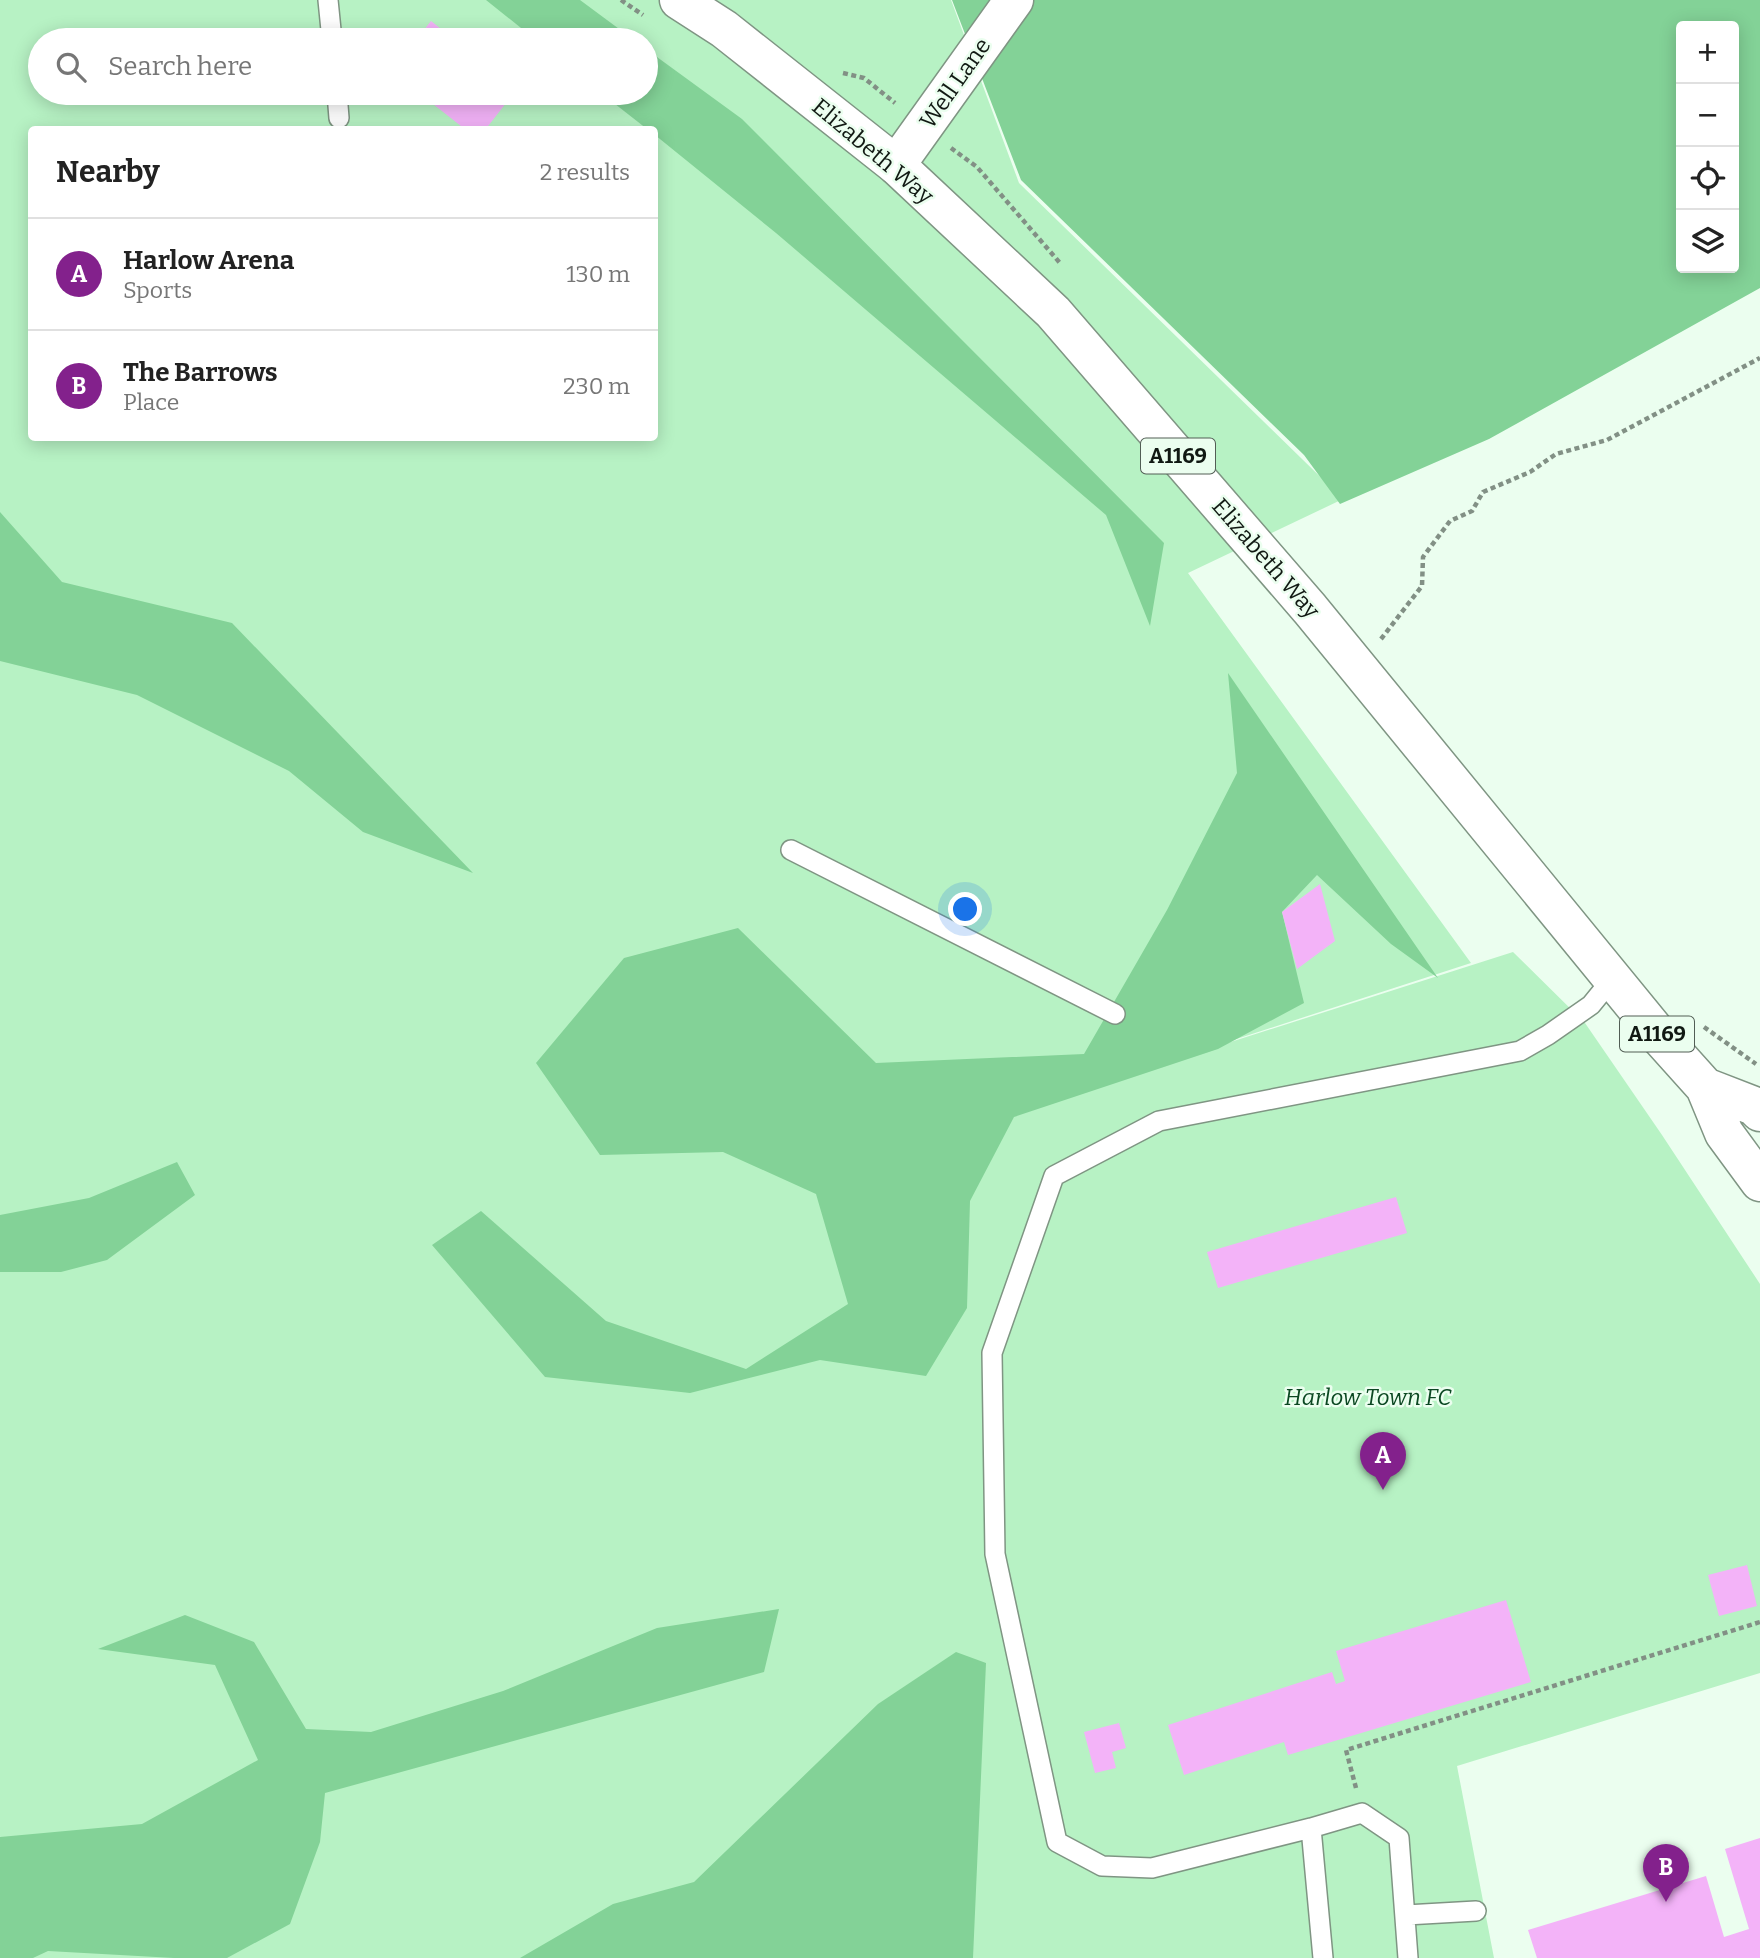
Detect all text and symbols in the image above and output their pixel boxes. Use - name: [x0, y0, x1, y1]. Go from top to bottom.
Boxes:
- map controls: [1676, 21, 1739, 273]
- button: +: [1676, 21, 1739, 84]
- search box: [28, 28, 658, 105]
- street label: Well Lane: [914, 32, 996, 134]
- icon: search: [52, 48, 90, 86]
- text: Search here: [108, 51, 252, 82]
- button: −: [1676, 84, 1739, 147]
- street label: Elizabeth Way: [807, 92, 940, 210]
- button: locate: [1676, 147, 1739, 210]
- text: Nearby: [56, 154, 160, 190]
- text: 2 results: [540, 158, 630, 186]
- button: layers: [1676, 210, 1739, 273]
- text: Harlow Arena: [123, 245, 294, 276]
- text: A: [71, 260, 87, 288]
- text: 130 m: [566, 260, 630, 288]
- text: Sports: [123, 276, 192, 304]
- text: The Barrows: [123, 357, 278, 388]
- text: B: [72, 372, 86, 400]
- text: 230 m: [563, 372, 630, 400]
- text: Place: [123, 388, 179, 416]
- road number: A1169: [1141, 438, 1215, 474]
- street label: Elizabeth Way: [1206, 492, 1326, 624]
- your location: [948, 892, 982, 926]
- road number: A1169: [1620, 1016, 1694, 1052]
- park label: Harlow Town FC: [1284, 1383, 1452, 1411]
- pin: A: [1360, 1432, 1406, 1490]
- pin: B: [1643, 1844, 1689, 1902]

